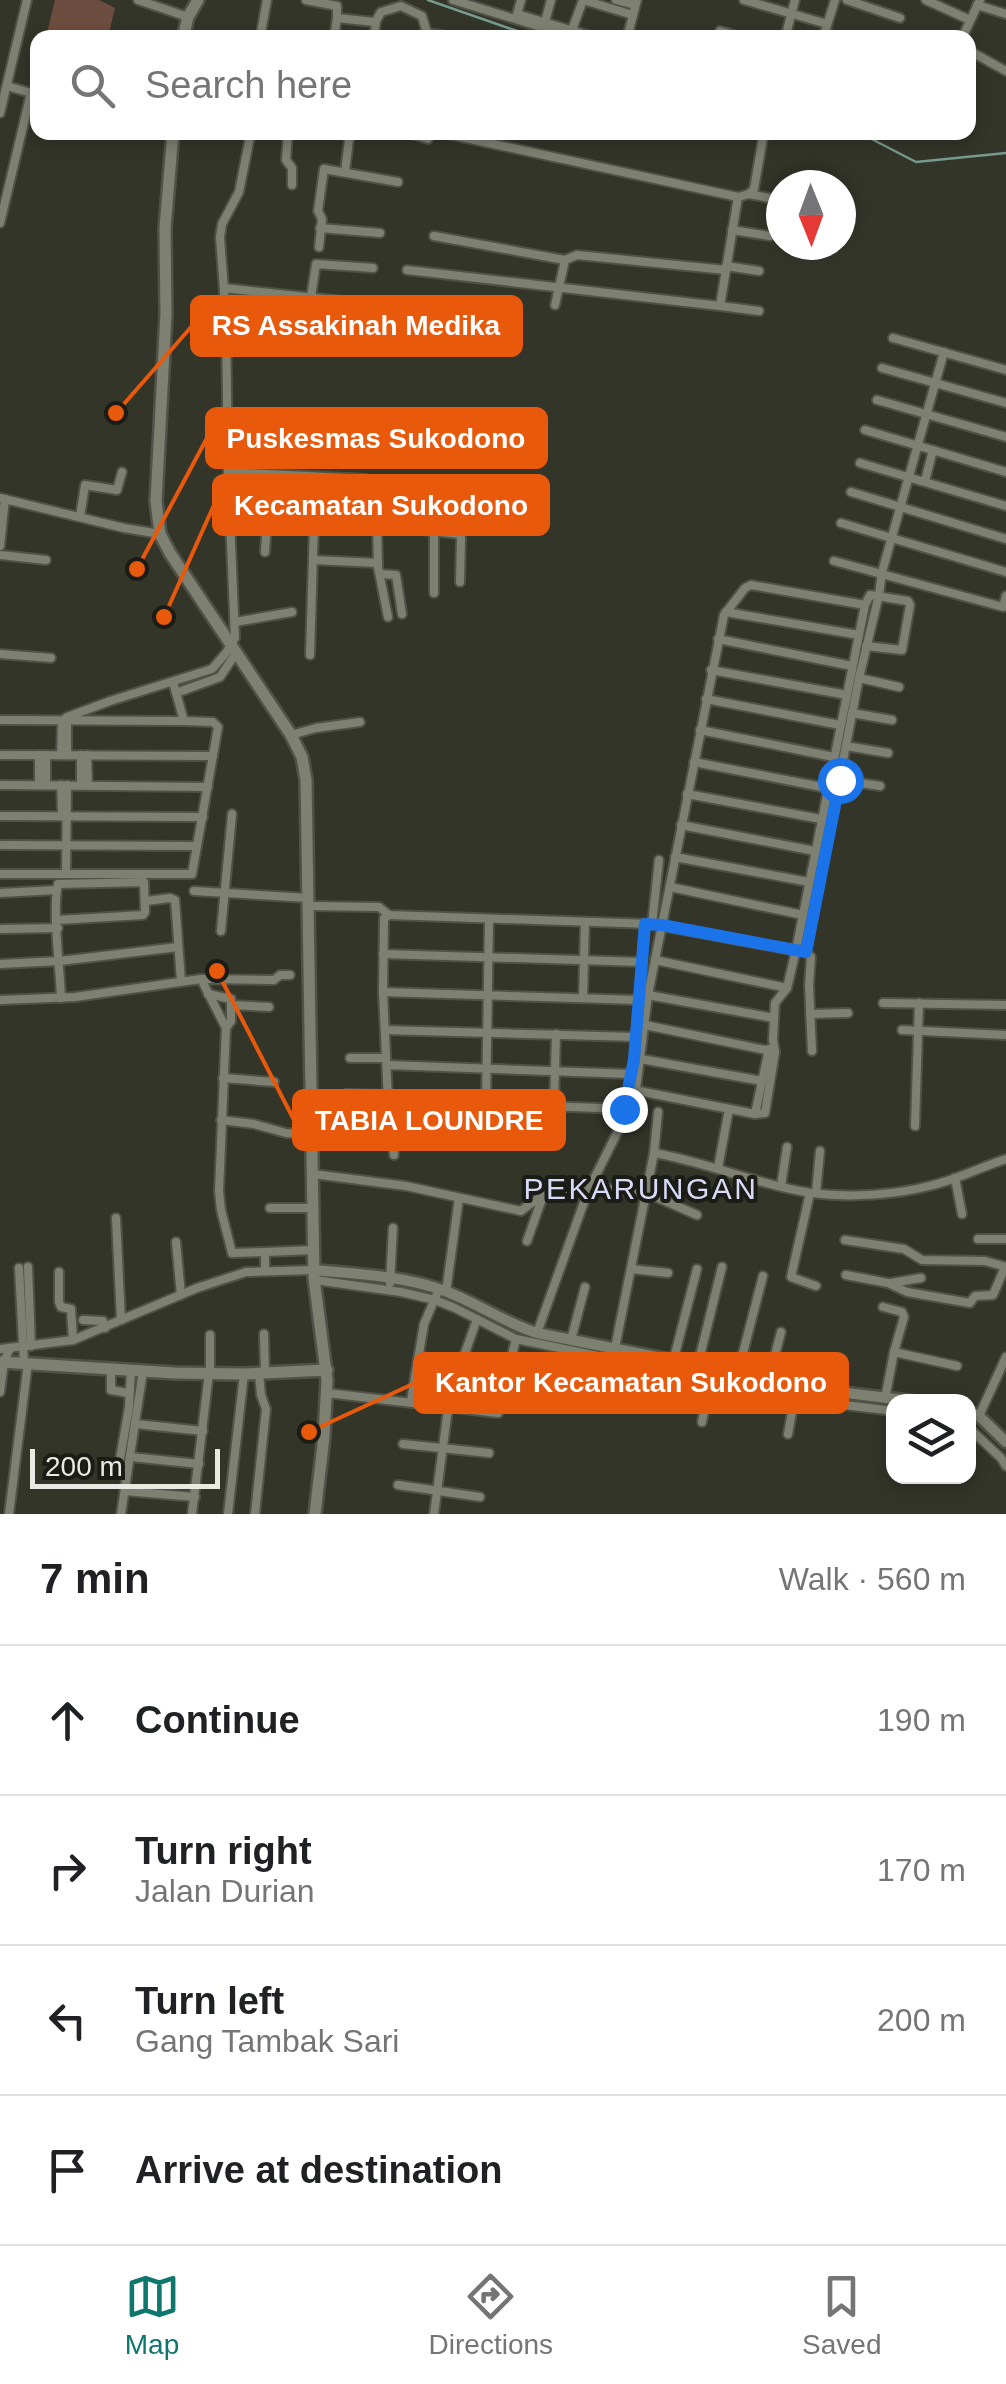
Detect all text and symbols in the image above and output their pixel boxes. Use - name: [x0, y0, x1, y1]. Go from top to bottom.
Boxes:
- search box: [30, 30, 976, 140]
- icon: search: [65, 58, 120, 113]
- text: Search here: [145, 64, 352, 106]
- north arrow: [766, 170, 856, 260]
- callout: RS Assakinah Medika: [192, 297, 521, 355]
- text: RS Assakinah Medika: [212, 310, 501, 341]
- callout: Puskesmas Sukodono: [207, 409, 546, 467]
- text: Puskesmas Sukodono: [227, 423, 525, 454]
- callout: Kecamatan Sukodono: [214, 476, 548, 534]
- text: Kecamatan Sukodono: [234, 490, 528, 521]
- route start: [818, 758, 864, 804]
- route end: [602, 1087, 648, 1133]
- callout: TABIA LOUNDRE: [294, 1091, 564, 1149]
- text: TABIA LOUNDRE: [315, 1105, 543, 1136]
- district label: PEKARUNGAN: [523, 1172, 759, 1205]
- callout: Kantor Kecamatan Sukodono: [415, 1354, 847, 1412]
- text: Kantor Kecamatan Sukodono: [435, 1367, 827, 1398]
- map controls: [886, 1394, 976, 1484]
- button: layers: [886, 1394, 976, 1484]
- scale bar: [30, 1444, 220, 1488]
- text: 200 m: [45, 1451, 123, 1482]
- text: 7 min: [40, 1555, 150, 1602]
- text: Walk · 560 m: [779, 1561, 966, 1597]
- icon: ahead: [40, 1693, 95, 1748]
- text: Continue: [135, 1699, 300, 1741]
- text: 190 m: [877, 1702, 966, 1738]
- text: Turn right: [135, 1830, 312, 1872]
- icon: right: [40, 1843, 95, 1898]
- text: 170 m: [877, 1852, 966, 1888]
- text: Jalan Durian: [135, 1873, 315, 1909]
- text: Turn left: [135, 1980, 284, 2022]
- icon: left: [40, 1993, 95, 2048]
- text: 200 m: [877, 2002, 966, 2038]
- text: Gang Tambak Sari: [135, 2023, 399, 2059]
- icon: arrive: [40, 2143, 95, 2198]
- text: Arrive at destination: [135, 2149, 502, 2191]
- tab: Map: [125, 2269, 180, 2361]
- tab: Directions: [429, 2269, 553, 2361]
- tab: Saved: [802, 2269, 881, 2361]

